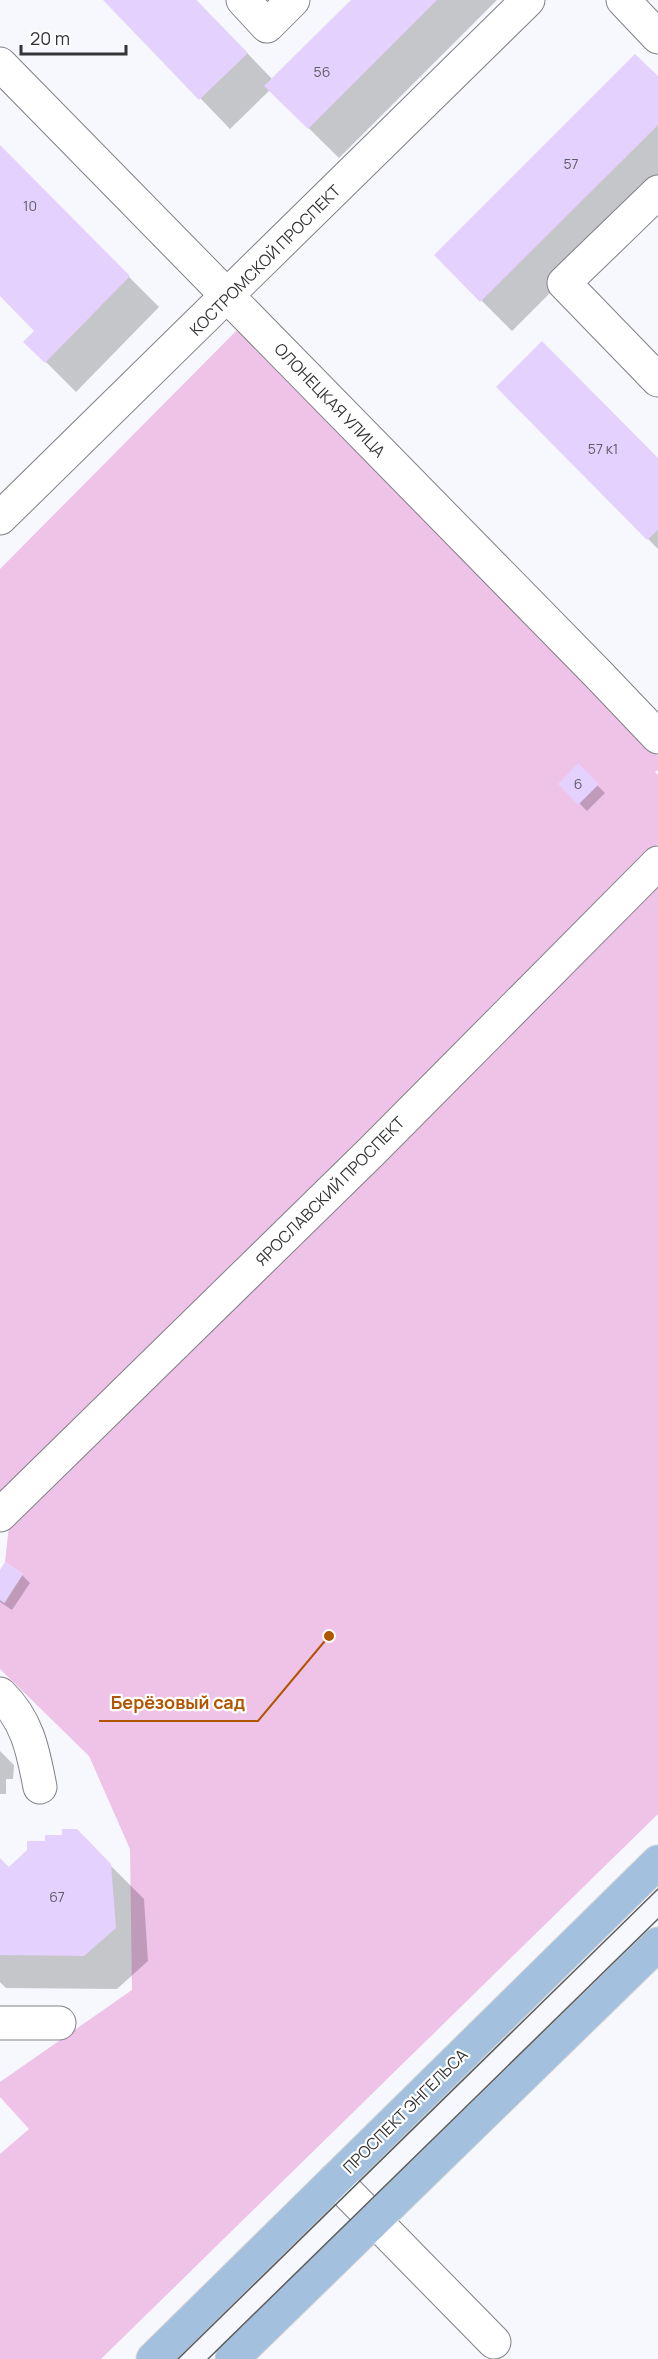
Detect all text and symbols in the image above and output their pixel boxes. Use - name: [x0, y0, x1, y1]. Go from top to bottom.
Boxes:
- scale bar: [21, 18, 126, 56]
- text: 20 m: [30, 26, 70, 50]
- house number: 56: [314, 62, 330, 81]
- house number: 57: [563, 154, 579, 173]
- street label: КОСТРОМСКОЙ ПРОСПЕКТ: [185, 179, 346, 340]
- house number: 10: [23, 196, 37, 215]
- street label: ОЛОНЕЦКАЯ УЛИЦА: [270, 338, 390, 462]
- house number: 57 к1: [588, 439, 618, 458]
- house number: 6: [574, 774, 582, 793]
- street label: ЯРОСЛАВСКИЙ ПРОСПЕКТ: [251, 1111, 410, 1270]
- callout: Берёзовый сад: [99, 1685, 258, 1721]
- text: Берёзовый сад: [111, 1690, 245, 1714]
- house number: 67: [49, 1887, 65, 1906]
- street label: ПРОСПЕКТ ЭНГЕЛЬСА: [338, 2044, 472, 2178]

